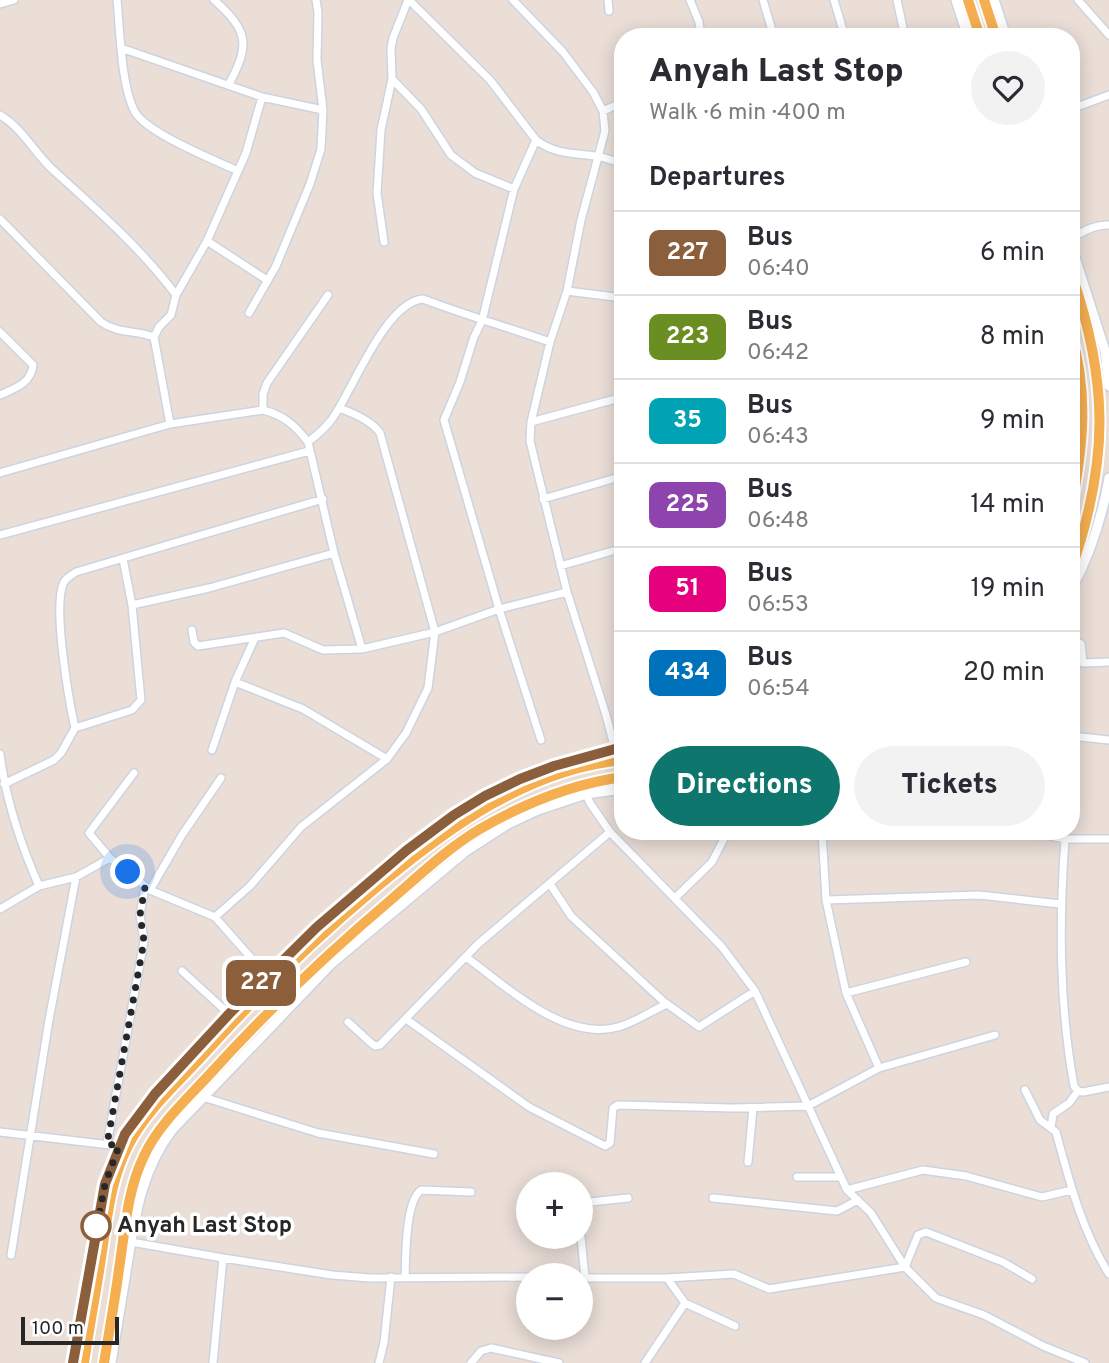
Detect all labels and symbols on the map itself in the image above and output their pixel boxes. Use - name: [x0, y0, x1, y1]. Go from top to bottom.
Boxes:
- your location: [110, 854, 145, 889]
- line badge: 227: [221, 960, 301, 1006]
- marker: Anyah Last Stop: [81, 1211, 111, 1241]
- place label: Anyah Last Stop: [117, 1212, 292, 1241]
- scale bar: [21, 1314, 119, 1346]

